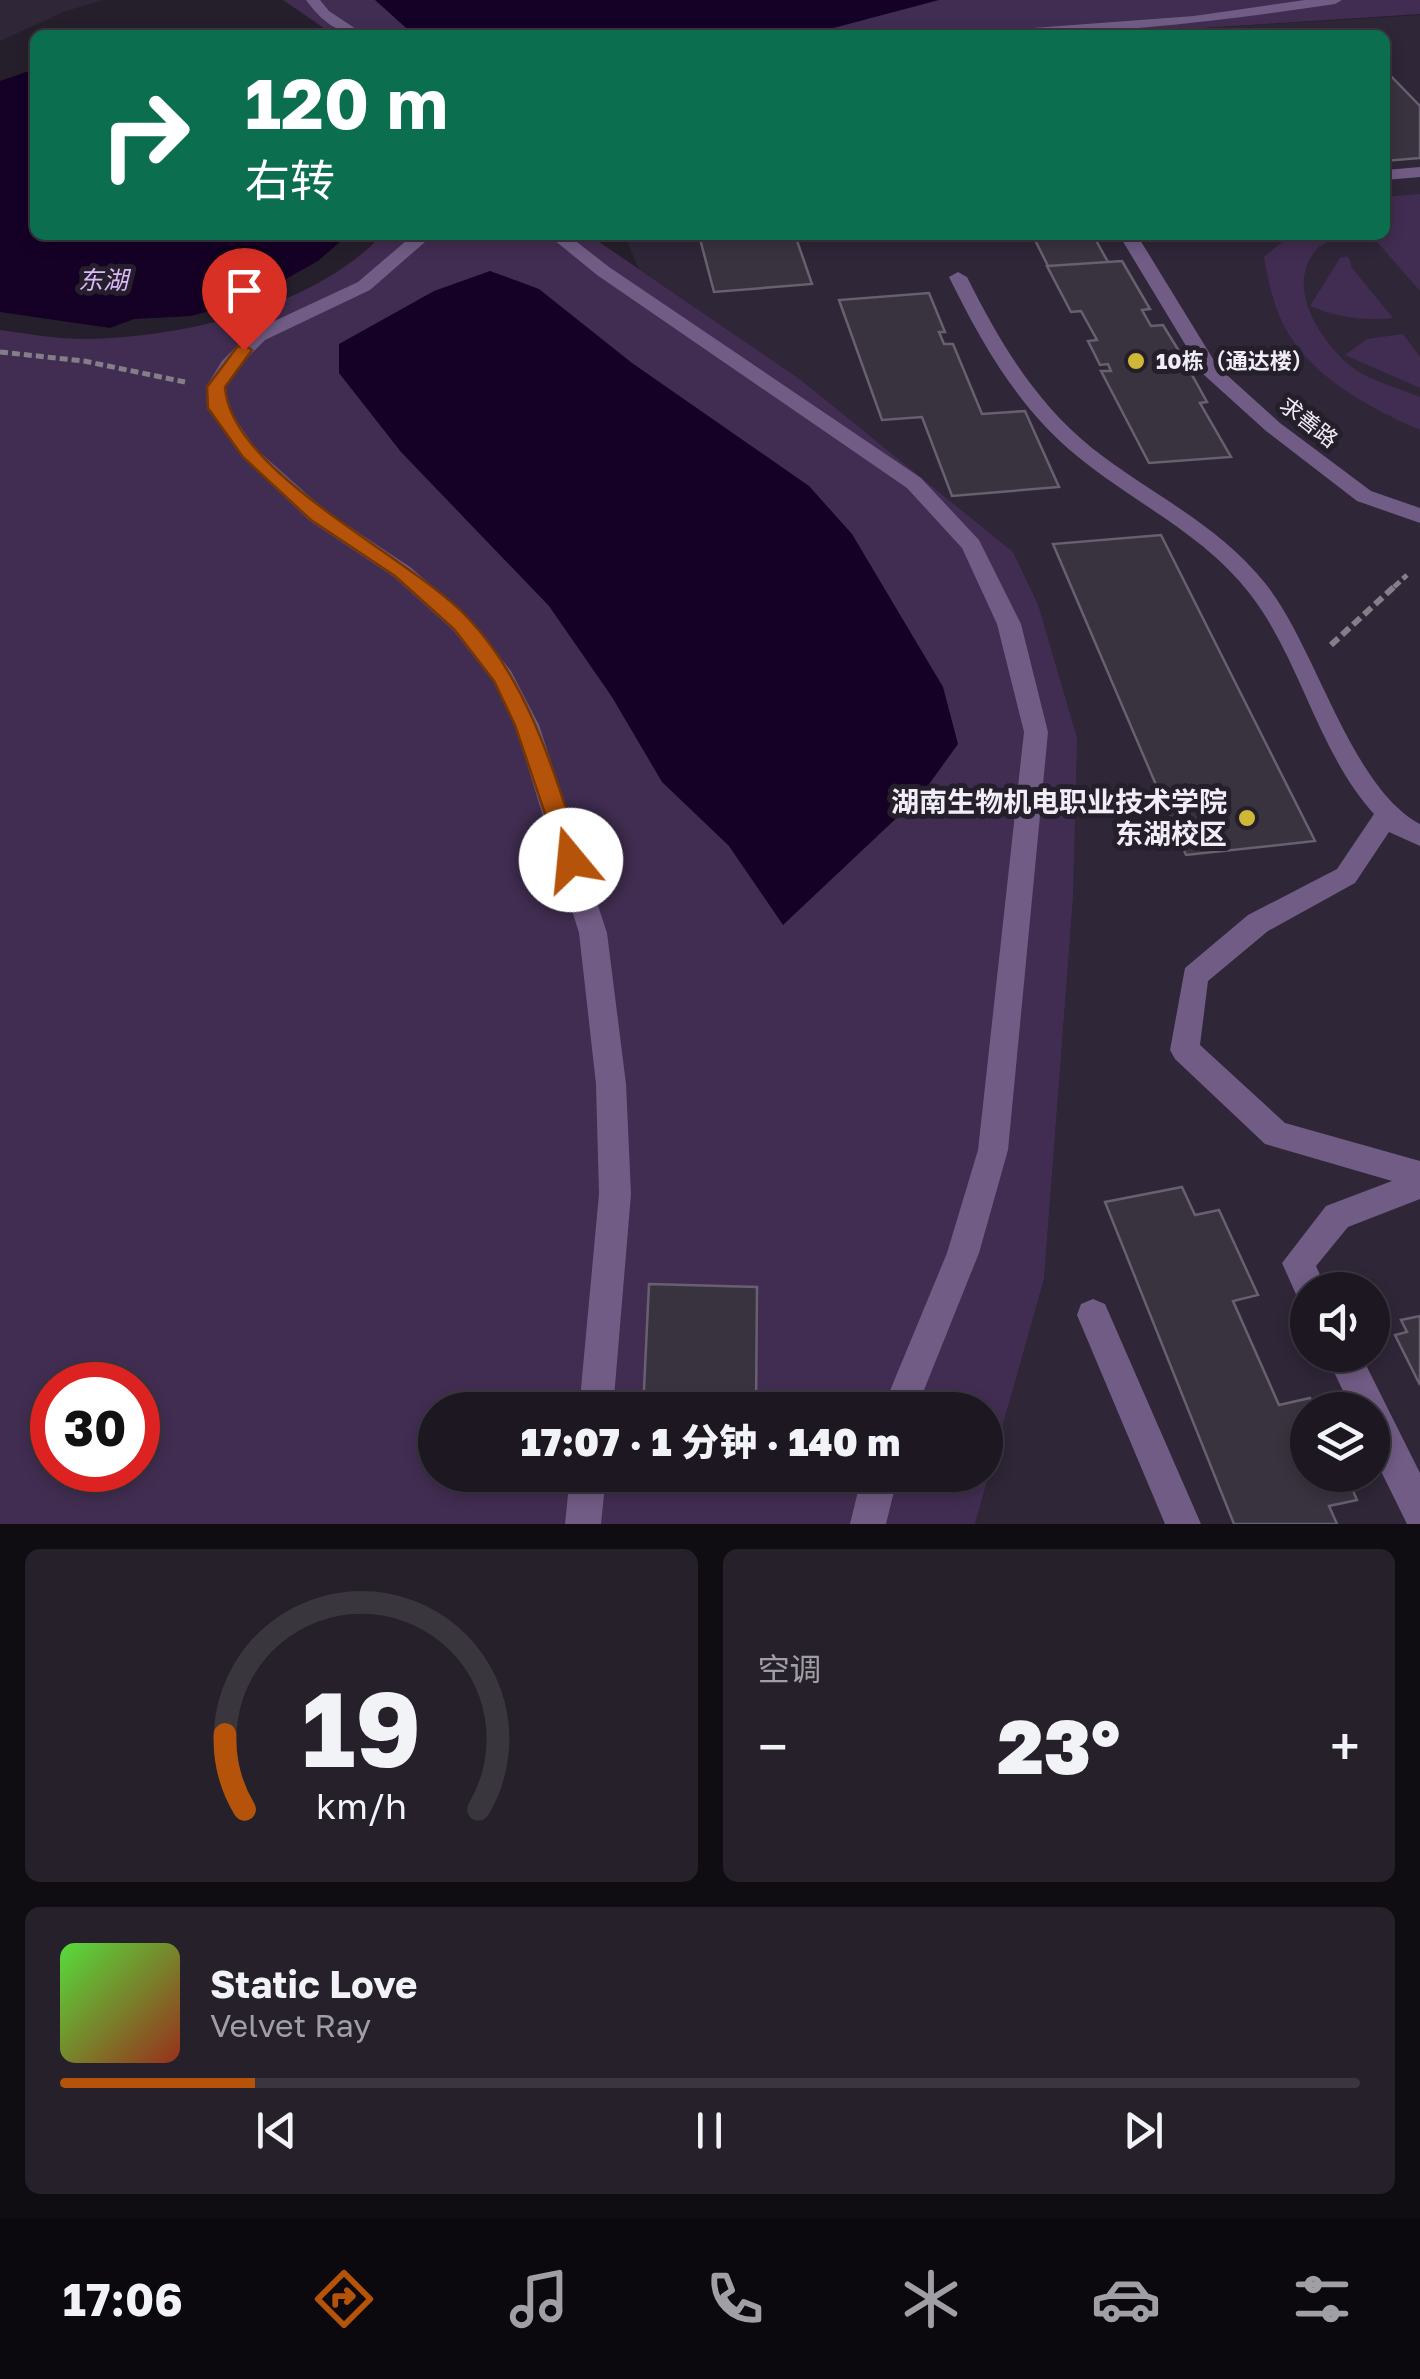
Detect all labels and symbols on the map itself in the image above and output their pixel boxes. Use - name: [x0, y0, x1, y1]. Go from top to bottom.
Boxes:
- pin: [202, 248, 287, 351]
- water label: 东湖: [78, 264, 132, 295]
- place label: 10栋（通达楼）: [1156, 347, 1314, 374]
- marker: 10栋（通达楼）: [1125, 350, 1147, 372]
- street label: 求善路: [1275, 391, 1344, 453]
- place label: 湖南生物机电职业技术学院 东湖校区: [891, 785, 1227, 850]
- marker: 湖南生物机电职业技术学院 东湖校区: [1236, 807, 1258, 829]
- position arrow: [519, 808, 623, 912]
- speed limit sign: 30: [30, 1362, 160, 1492]

